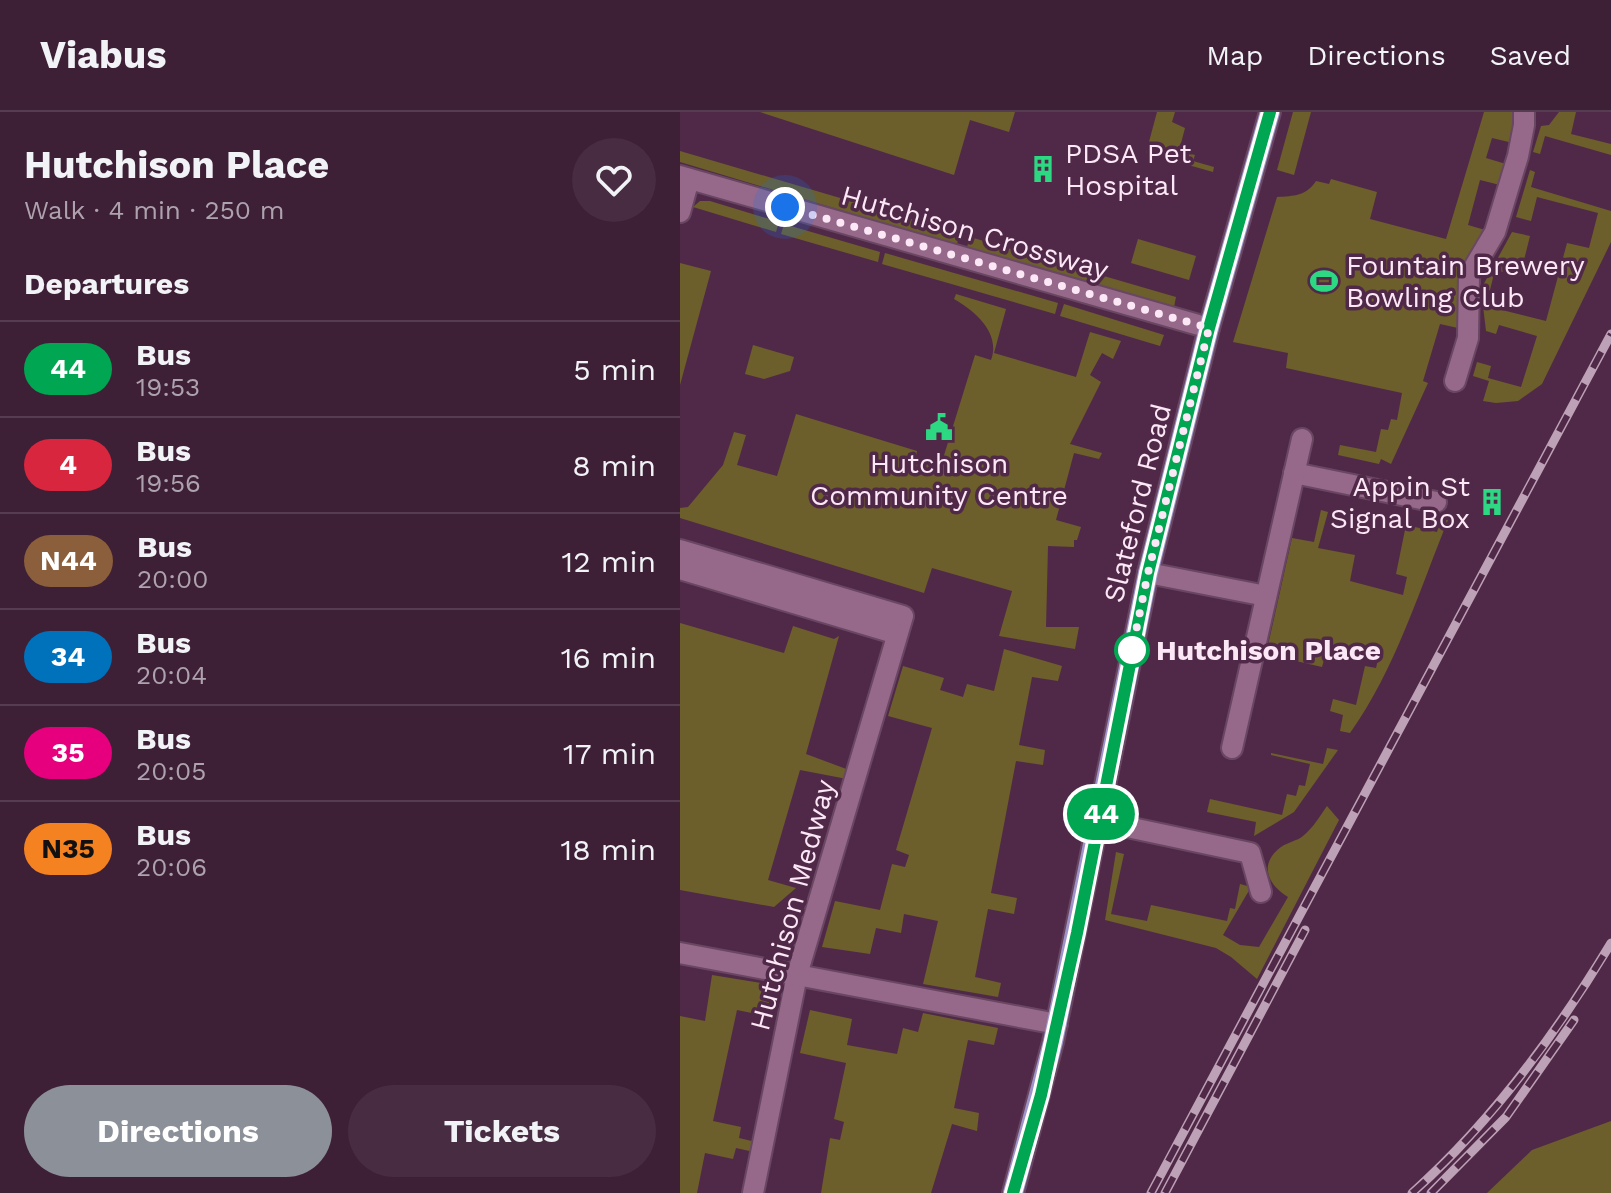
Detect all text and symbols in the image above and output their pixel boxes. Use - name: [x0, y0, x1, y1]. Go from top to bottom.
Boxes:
- text: Viabus: [40, 33, 167, 77]
- text: Map: [1206, 39, 1263, 72]
- text: Directions: [1307, 39, 1446, 72]
- text: Saved: [1490, 39, 1571, 72]
- place label: PDSA Pet Hospital: [1065, 137, 1191, 202]
- button: heart: [572, 138, 656, 222]
- text: Hutchison Place: [24, 143, 329, 187]
- building icon: PDSA Pet Hospital: [1028, 154, 1058, 184]
- street label: Hutchison Crossway: [837, 179, 1113, 287]
- your location: [765, 187, 805, 227]
- text: Walk · 4 min · 250 m: [24, 195, 285, 225]
- place label: Fountain Brewery Bowling Club: [1346, 249, 1585, 314]
- text: Departures: [24, 266, 189, 301]
- sports icon: Fountain Brewery Bowling Club: [1309, 266, 1339, 296]
- text: Bus: [136, 337, 191, 372]
- text: 44: [50, 352, 86, 385]
- text: 5 min: [573, 352, 656, 387]
- text: 19:53: [136, 372, 200, 402]
- street label: Slateford Road: [1097, 400, 1178, 606]
- public building icon: Hutchison Community Centre: [924, 412, 954, 442]
- text: Bus: [136, 433, 191, 468]
- place label: Hutchison Community Centre: [810, 447, 1068, 512]
- text: 4: [59, 448, 77, 481]
- text: 8 min: [572, 448, 656, 483]
- text: 19:56: [136, 468, 201, 498]
- place label: Appin St Signal Box: [1330, 470, 1470, 535]
- building icon: Appin St Signal Box: [1477, 487, 1507, 517]
- text: Bus: [137, 529, 192, 564]
- text: N44: [40, 544, 97, 577]
- text: 12 min: [561, 544, 656, 579]
- text: 20:00: [137, 564, 208, 594]
- text: Bus: [136, 625, 191, 660]
- marker: Hutchison Place: [1115, 633, 1149, 667]
- place label: Hutchison Place: [1156, 634, 1381, 667]
- text: 34: [51, 640, 85, 673]
- text: 16 min: [561, 640, 656, 675]
- text: 20:04: [136, 660, 207, 690]
- text: Bus: [136, 721, 191, 756]
- text: 35: [52, 736, 84, 769]
- text: 17 min: [563, 736, 656, 771]
- text: 20:05: [136, 756, 206, 786]
- street label: Hutchison Medway: [743, 776, 842, 1034]
- line badge: 44: [1065, 788, 1137, 840]
- text: 44: [1083, 797, 1119, 830]
- text: Bus: [136, 817, 191, 852]
- text: N35: [41, 832, 95, 865]
- text: 18 min: [560, 832, 656, 867]
- text: 20:06: [136, 852, 207, 882]
- button: Directions: [24, 1085, 332, 1177]
- button: Tickets: [348, 1085, 656, 1177]

